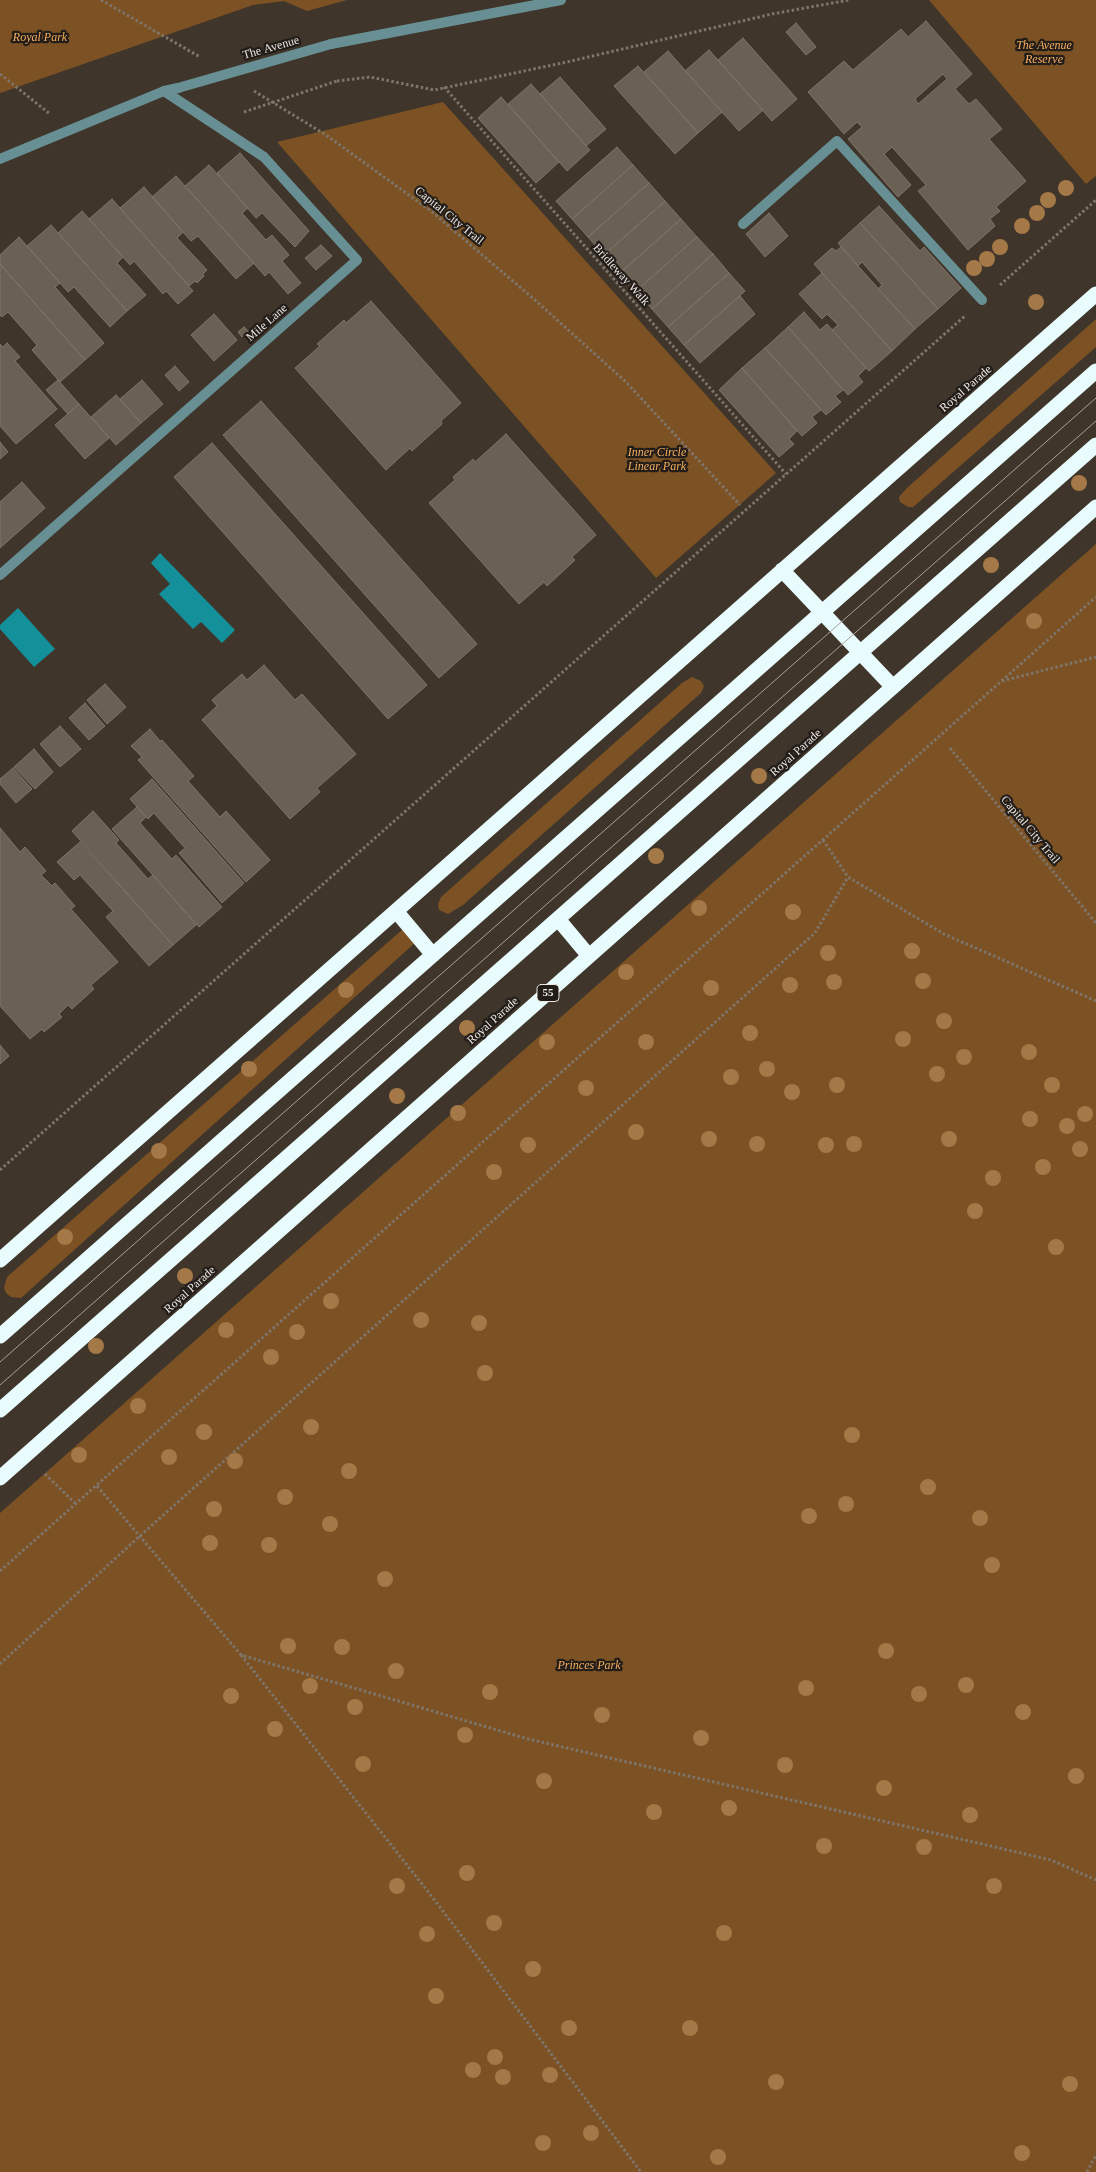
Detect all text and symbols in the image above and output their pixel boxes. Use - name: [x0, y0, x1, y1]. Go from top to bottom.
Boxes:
- park label: Royal Park: [13, 31, 67, 45]
- street label: The Avenue: [241, 33, 301, 63]
- park label: The Avenue Reserve: [1016, 39, 1072, 67]
- street label: Capital City Trail: [412, 184, 486, 248]
- street label: Bridleway Walk: [590, 241, 652, 309]
- street label: Mile Lane: [244, 301, 290, 345]
- street label: Royal Parade: [937, 362, 995, 416]
- park label: Inner Circle Linear Park: [628, 446, 686, 474]
- street label: Royal Parade: [767, 726, 825, 780]
- street label: Capital City Trail: [997, 793, 1063, 867]
- road number: 55: [537, 984, 559, 1001]
- street label: Royal Parade: [464, 994, 522, 1048]
- street label: Royal Parade: [161, 1263, 219, 1317]
- park label: Princes Park: [558, 1659, 620, 1673]

